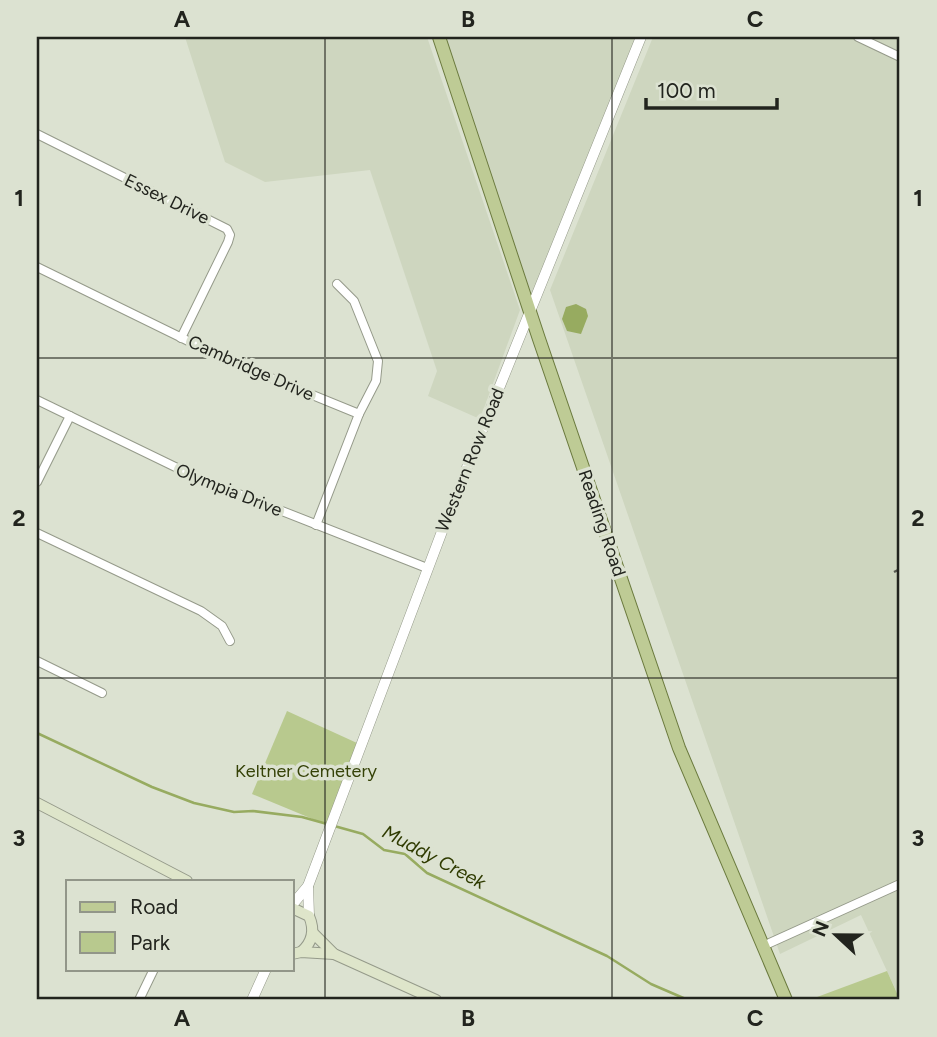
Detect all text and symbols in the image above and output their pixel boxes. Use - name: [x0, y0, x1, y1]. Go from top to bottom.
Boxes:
- text: A: [174, 5, 191, 33]
- text: B: [461, 5, 475, 33]
- text: C: [747, 5, 764, 33]
- scale bar: [646, 66, 778, 110]
- text: 100 m: [657, 78, 716, 103]
- street label: Essex Drive: [121, 169, 213, 229]
- text: 1: [14, 184, 24, 212]
- text: 1: [913, 184, 923, 212]
- street label: Cambridge Drive: [185, 330, 317, 406]
- street label: Western Row Road: [431, 385, 509, 535]
- street label: Olympia Drive: [173, 459, 286, 521]
- street label: Reading Road: [573, 467, 631, 579]
- text: 2: [12, 504, 26, 532]
- text: 2: [911, 504, 925, 532]
- park label: Keltner Cemetery: [235, 760, 377, 782]
- water label: Muddy Creek: [378, 820, 490, 894]
- text: 3: [13, 824, 25, 852]
- text: 3: [912, 824, 924, 852]
- legend: [66, 880, 294, 970]
- text: Road: [130, 894, 178, 919]
- north arrow: [800, 900, 870, 970]
- text: N: [807, 918, 834, 940]
- text: Park: [130, 930, 171, 955]
- text: A: [174, 1004, 191, 1032]
- text: B: [461, 1004, 475, 1032]
- text: C: [747, 1004, 764, 1032]

